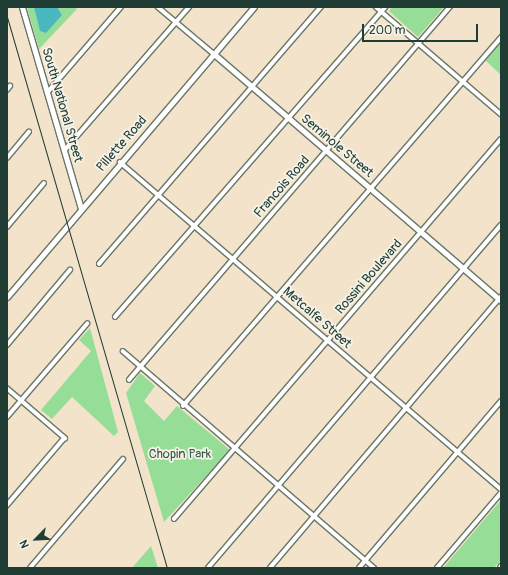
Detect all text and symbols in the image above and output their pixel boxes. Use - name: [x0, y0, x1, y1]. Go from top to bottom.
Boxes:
- scale bar: [364, 16, 480, 42]
- text: 200 m: [369, 23, 405, 38]
- street label: South National Street: [38, 46, 86, 164]
- street label: Seminole Street: [298, 111, 376, 181]
- street label: Pillette Road: [94, 113, 150, 175]
- street label: Francois Road: [251, 153, 313, 221]
- street label: Rossini Boulevard: [332, 236, 406, 318]
- street label: Metcalfe Street: [280, 284, 354, 352]
- park label: Chopin Park: [149, 446, 211, 462]
- north arrow: [16, 519, 56, 559]
- text: N: [17, 538, 32, 550]

